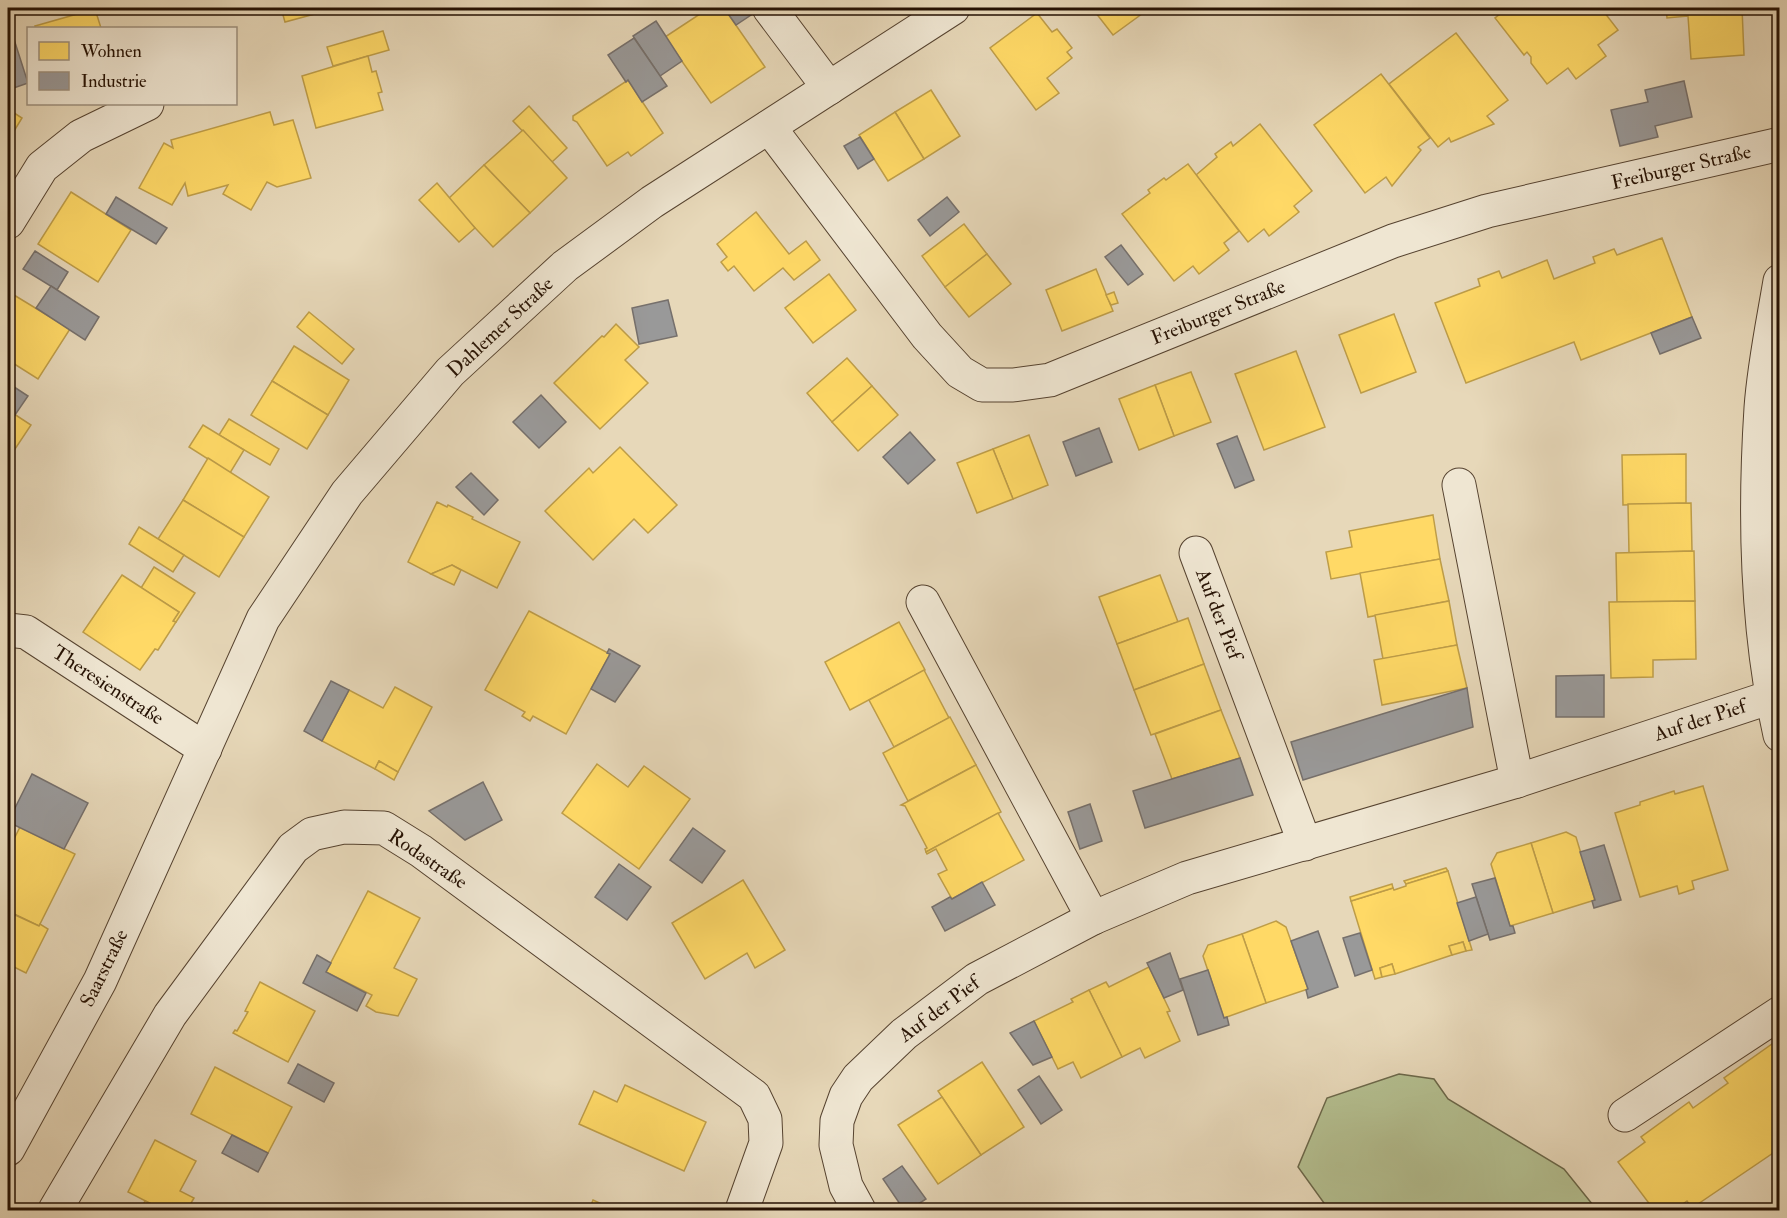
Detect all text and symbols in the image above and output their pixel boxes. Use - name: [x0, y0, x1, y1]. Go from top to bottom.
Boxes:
- legend: [27, 27, 237, 105]
- text: Wohnen: [80, 40, 142, 63]
- text: Industrie: [81, 70, 147, 93]
- street label: Freiburger Straße: [1609, 139, 1753, 195]
- street label: Dahlemer Straße: [442, 271, 558, 383]
- street label: Freiburger Straße: [1147, 274, 1289, 350]
- street label: Auf der Pief: [1190, 564, 1249, 666]
- street label: Theresienstraße: [47, 640, 169, 730]
- street label: Auf der Pief: [1650, 692, 1752, 747]
- street label: Rodastraße: [384, 823, 472, 895]
- street label: Saarstraße: [75, 925, 133, 1011]
- street label: Auf der Pief: [893, 968, 987, 1048]

